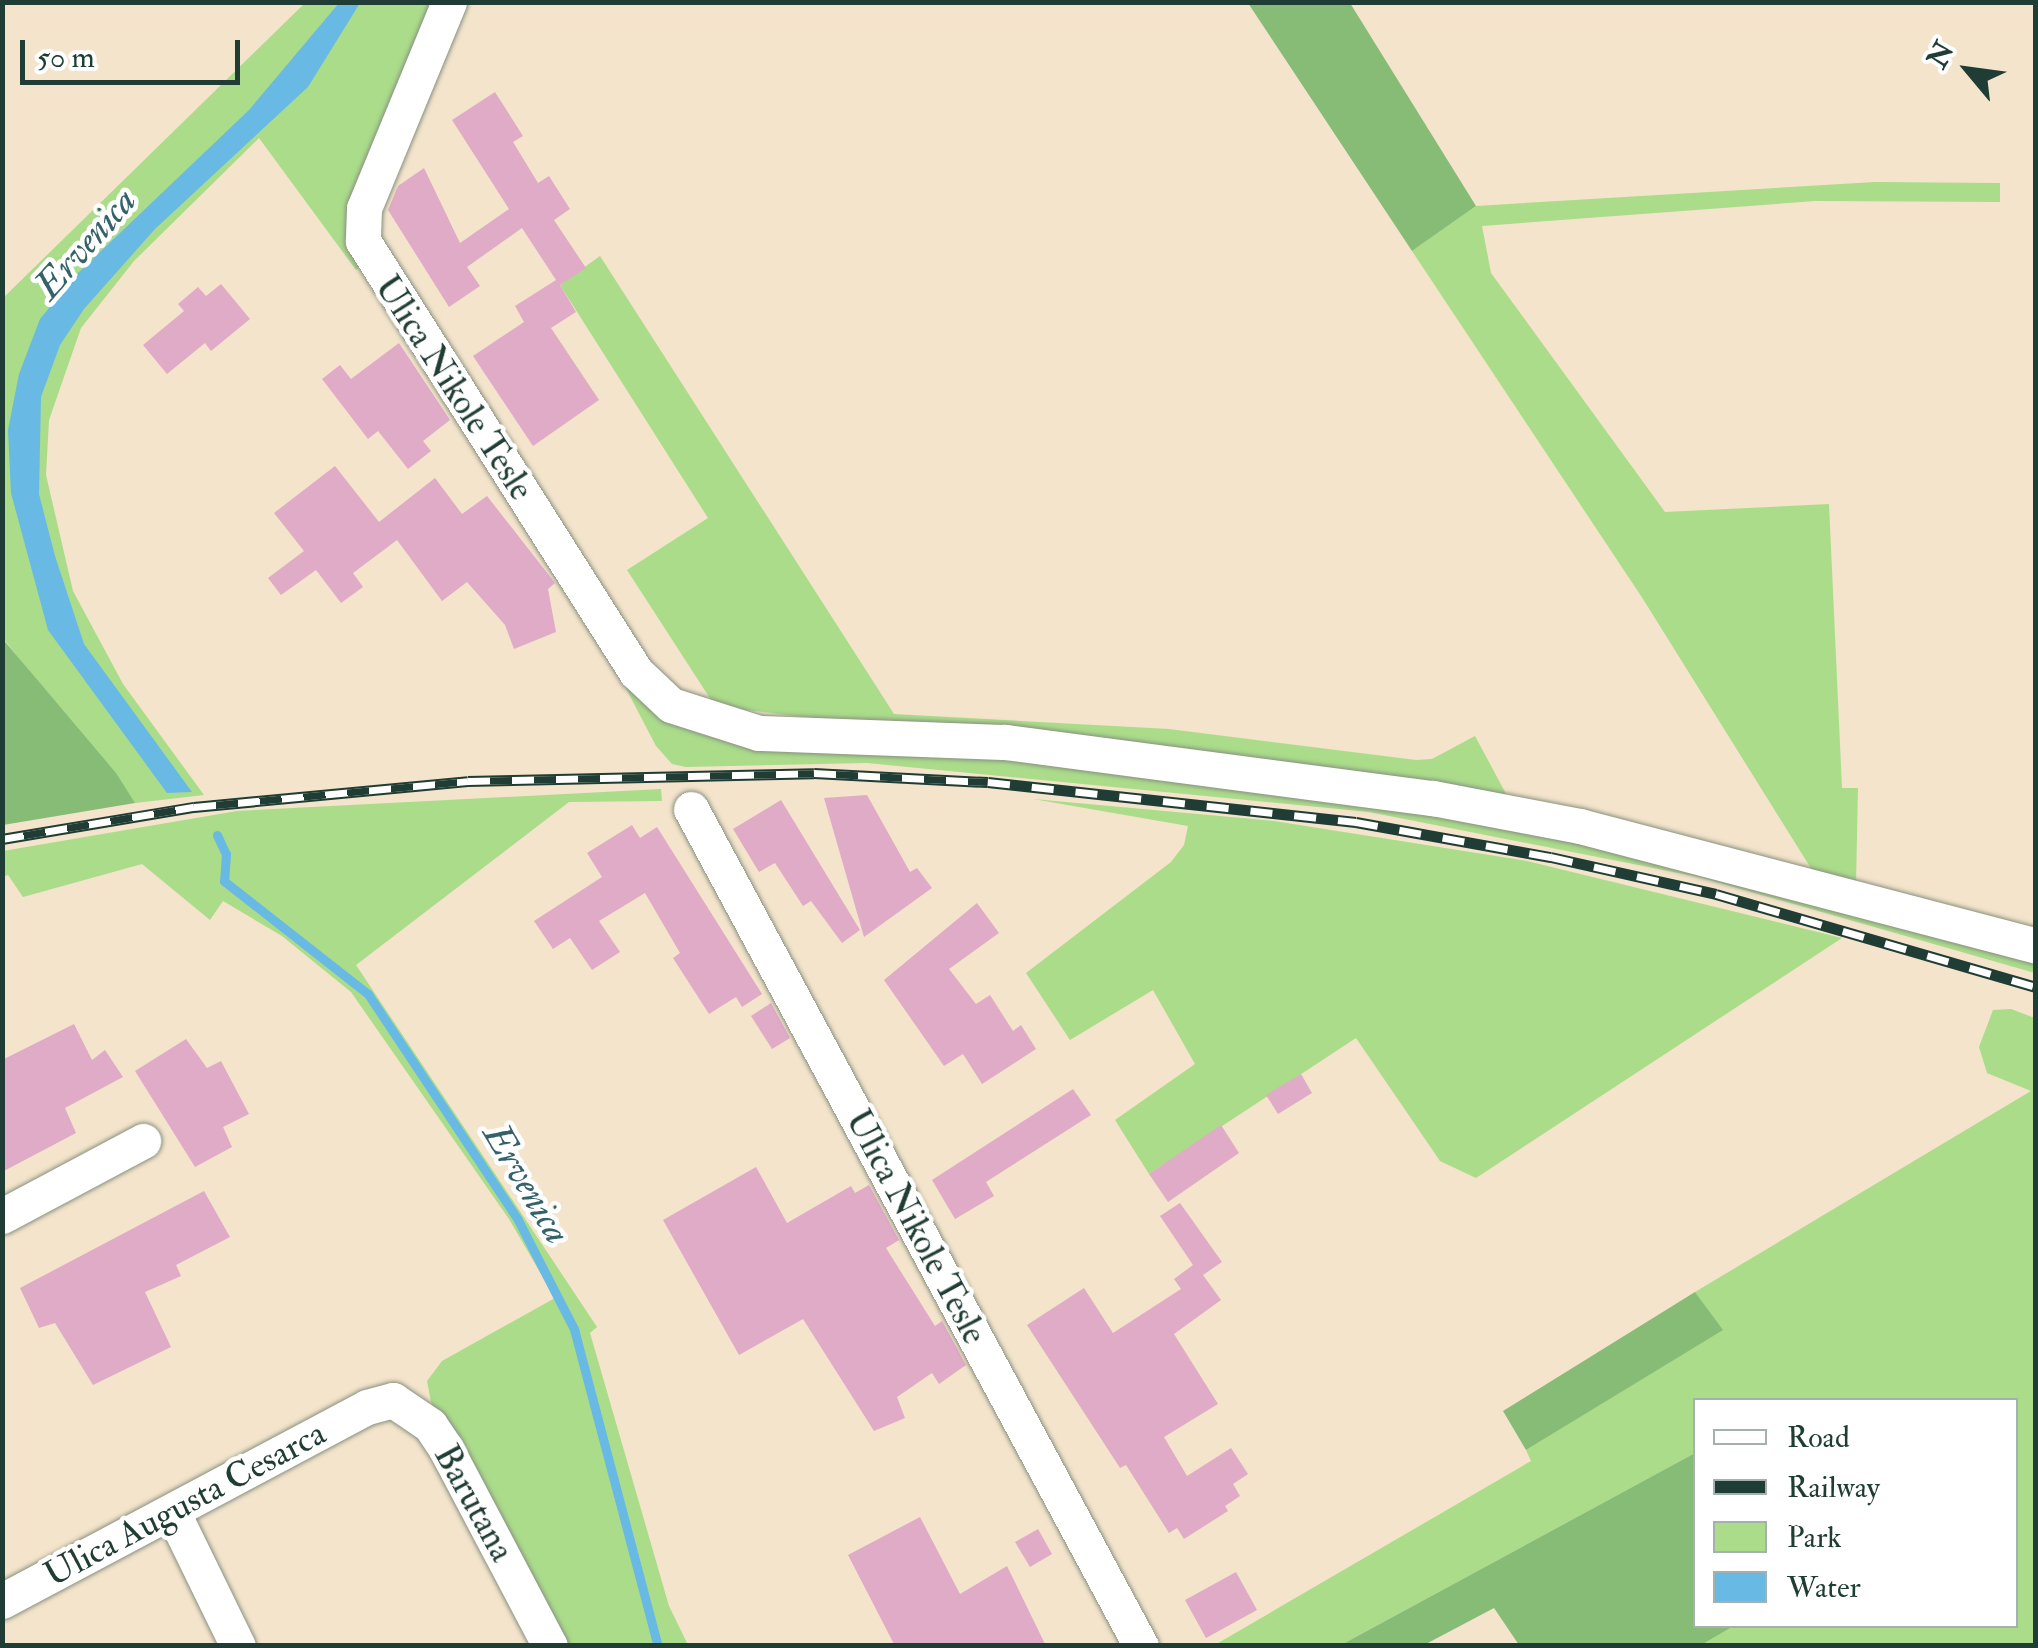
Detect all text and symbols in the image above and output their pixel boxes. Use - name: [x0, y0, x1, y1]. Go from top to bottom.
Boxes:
- scale bar: [25, 20, 245, 82]
- north arrow: [1918, 20, 2018, 120]
- text: N: [1920, 36, 1963, 75]
- text: 50 m: [37, 39, 95, 76]
- water label: Ervenica: [25, 179, 147, 309]
- street label: Ulica Nikole Tesle: [366, 268, 542, 508]
- street label: Ulica Nikole Tesle: [837, 1103, 995, 1351]
- water label: Ervenica: [472, 1116, 580, 1252]
- legend: [1693, 1398, 2018, 1628]
- street label: Ulica Augusta Cesarca: [37, 1412, 333, 1596]
- text: Road: [1787, 1419, 1850, 1456]
- street label: Barutana: [425, 1437, 523, 1569]
- text: Railway: [1787, 1469, 1880, 1506]
- text: Park: [1787, 1519, 1842, 1556]
- text: Water: [1787, 1569, 1861, 1606]

